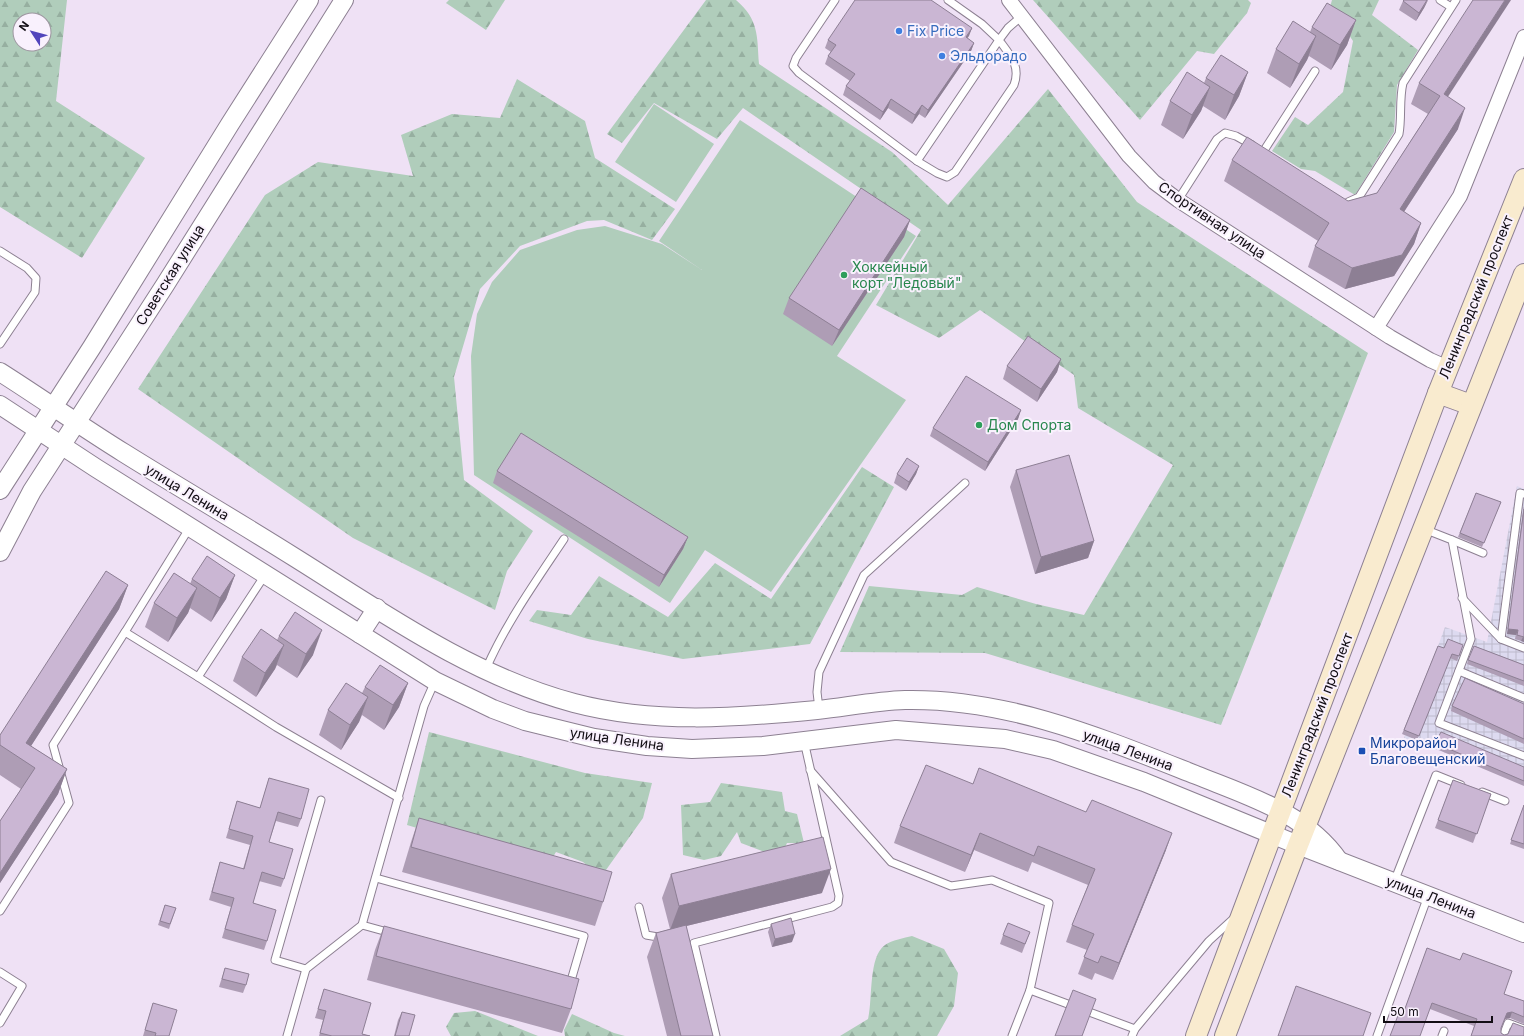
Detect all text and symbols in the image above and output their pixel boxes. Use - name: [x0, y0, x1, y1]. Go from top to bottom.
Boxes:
- north arrow: [12, 12, 52, 52]
- text: N: [16, 19, 32, 34]
- place label: Fix Price: [907, 22, 964, 39]
- marker: Fix Price: [894, 26, 904, 36]
- place label: Эльдорадо: [950, 47, 1027, 64]
- marker: Эльдорадо: [937, 51, 947, 61]
- street label: Спортивная улица: [1155, 177, 1269, 262]
- street label: Ленинградский проспект: [1435, 212, 1516, 381]
- street label: Советская улица: [132, 221, 207, 328]
- place label: Хоккейный корт "Ледовый": [852, 258, 961, 291]
- marker: Хоккейный корт "Ледовый": [839, 270, 849, 280]
- place label: Дом Спорта: [987, 416, 1071, 433]
- marker: Дом Спорта: [974, 420, 984, 430]
- street label: улица Ленина: [142, 460, 232, 523]
- street label: Ленинградский проспект: [1277, 630, 1356, 800]
- street label: улица Ленина: [569, 723, 665, 754]
- street label: улица Ленина: [1081, 725, 1176, 774]
- place label: Микрорайон Благовещенский: [1370, 734, 1485, 767]
- marker: Микрорайон Благовещенский: [1357, 746, 1367, 756]
- street label: улица Ленина: [1384, 872, 1479, 922]
- scale bar: [1384, 998, 1492, 1024]
- text: 50 m: [1390, 1004, 1419, 1019]

